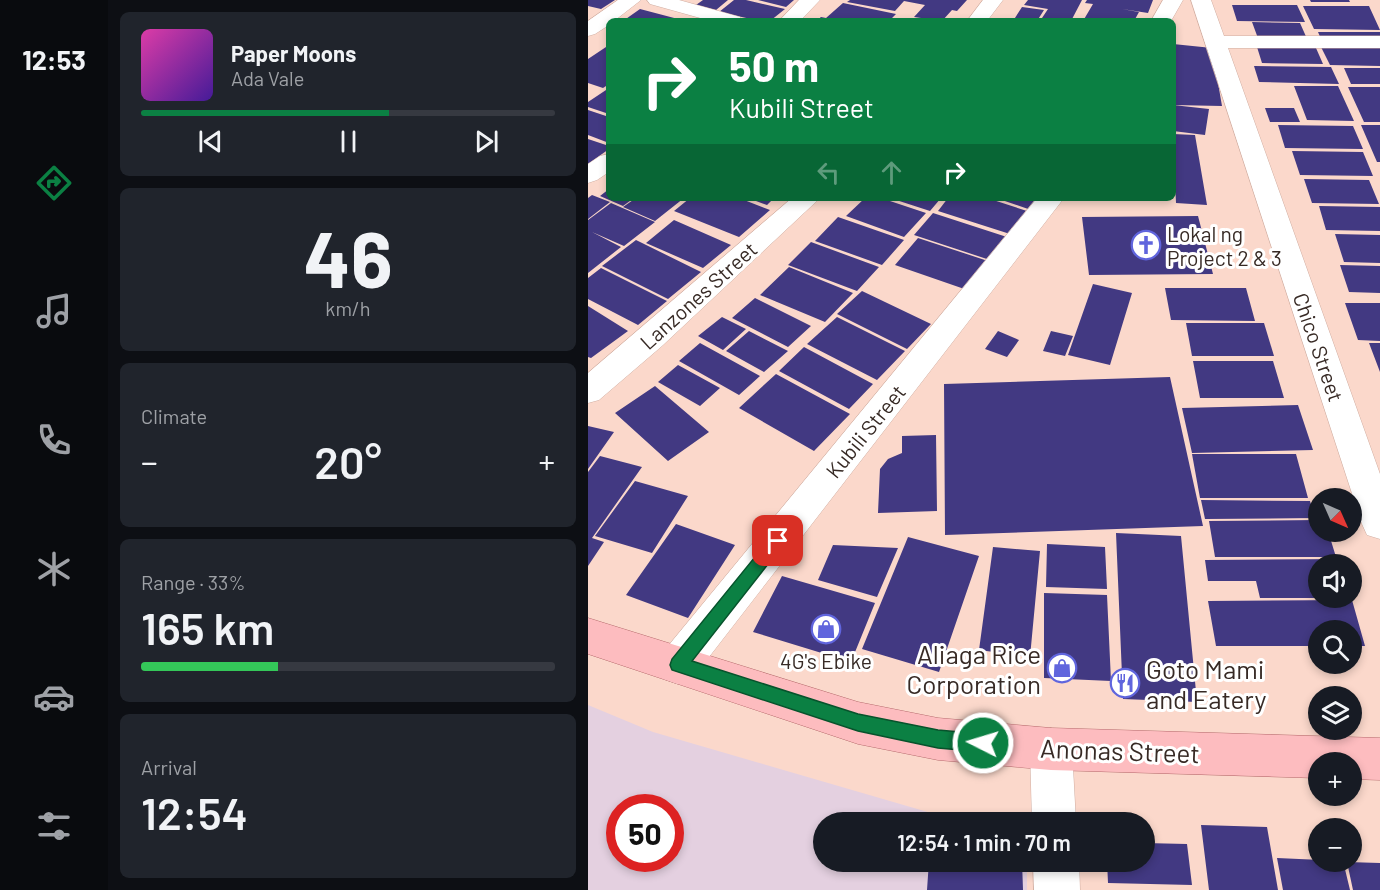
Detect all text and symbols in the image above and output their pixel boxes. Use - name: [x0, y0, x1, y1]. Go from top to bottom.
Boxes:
- text: Paper Moons: [231, 40, 356, 66]
- text: 50 m: [729, 40, 819, 90]
- icon: right: [630, 42, 708, 120]
- text: 12:53: [22, 43, 86, 75]
- text: Ada Vale: [231, 66, 304, 90]
- text: Kubili Street: [729, 91, 874, 123]
- icon: previous: [194, 125, 227, 158]
- icon: pause: [332, 125, 365, 158]
- icon: next: [470, 125, 503, 158]
- icon: left: [812, 156, 845, 189]
- icon: ahead: [875, 156, 908, 189]
- icon: right: [938, 156, 971, 189]
- icon: directions: [33, 162, 75, 204]
- text: 46: [303, 210, 393, 304]
- place label: Lokal ng Project 2 & 3: [1167, 221, 1282, 270]
- church icon: Lokal ng Project 2 & 3: [1130, 229, 1162, 261]
- street label: Lanzones Street: [634, 236, 762, 354]
- street label: Chico Street: [1289, 289, 1349, 405]
- icon: music: [33, 290, 75, 332]
- text: km/h: [325, 296, 371, 320]
- street label: Kubili Street: [820, 379, 910, 483]
- text: Climate: [141, 404, 207, 428]
- icon: phone: [33, 419, 75, 461]
- text: 20°: [314, 434, 382, 488]
- text: −: [141, 441, 158, 481]
- text: +: [539, 441, 555, 481]
- north arrow: [1308, 488, 1362, 542]
- map controls: [1308, 488, 1362, 872]
- pin: [752, 515, 803, 566]
- icon: arrive: [761, 524, 794, 557]
- icon: climate: [33, 548, 75, 590]
- button: sound: [1308, 554, 1362, 608]
- text: Range · 33%: [141, 570, 245, 594]
- text: 165 km: [141, 600, 274, 654]
- shop icon: 4G's Ebike: [810, 613, 842, 645]
- button: search: [1308, 620, 1362, 674]
- place label: Aliaga Rice Corporation: [906, 638, 1041, 699]
- place label: 4G's Ebike: [780, 648, 872, 673]
- shop icon: Aliaga Rice Corporation: [1046, 652, 1078, 684]
- place label: Goto Mami and Eatery: [1146, 653, 1267, 714]
- restaurant icon: Goto Mami and Eatery: [1109, 667, 1141, 699]
- icon: car: [33, 676, 75, 718]
- button: layers: [1308, 686, 1362, 740]
- position arrow: [951, 711, 1015, 775]
- street label: Anonas Street: [1040, 732, 1200, 768]
- button: +: [1308, 752, 1362, 806]
- text: Arrival: [141, 755, 197, 779]
- text: 12:54: [141, 785, 248, 839]
- speed limit sign: 50: [606, 794, 684, 872]
- icon: filters: [33, 805, 75, 847]
- button: −: [1308, 818, 1362, 872]
- text: 12:54 · 1 min · 70 m: [897, 829, 1071, 855]

